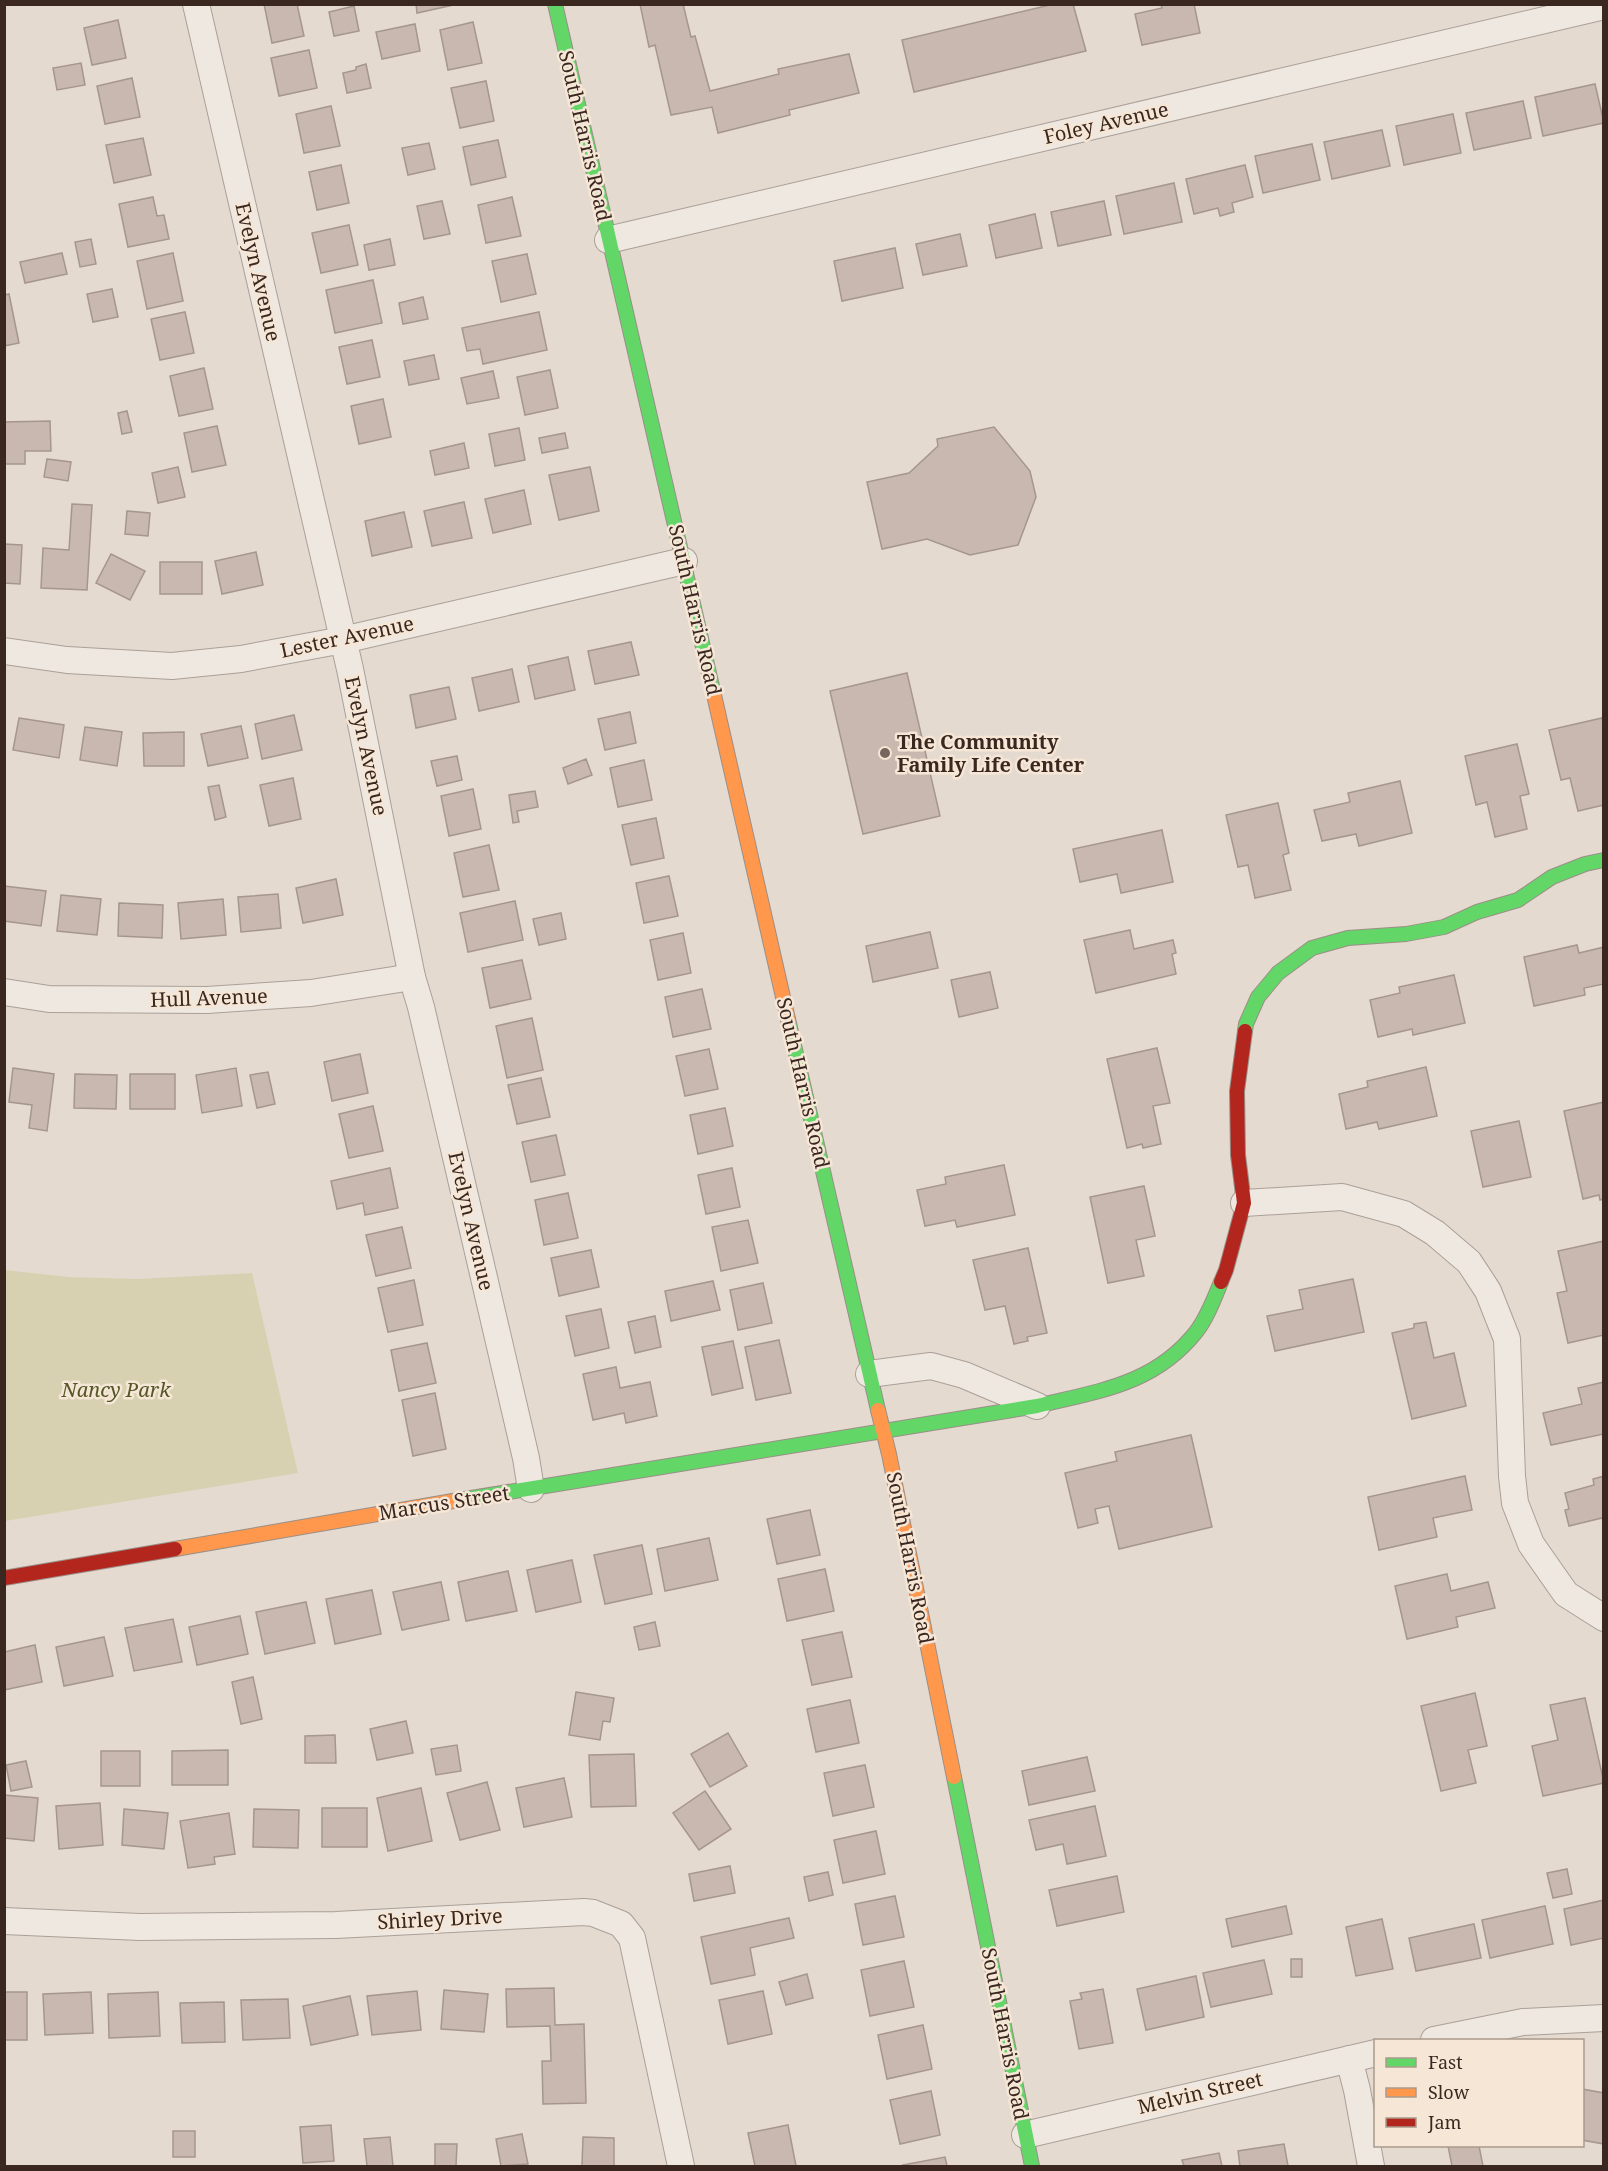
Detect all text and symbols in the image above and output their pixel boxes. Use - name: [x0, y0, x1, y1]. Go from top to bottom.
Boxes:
- street label: South Harris Road: [553, 48, 618, 224]
- street label: Foley Avenue: [1041, 95, 1171, 150]
- street label: Evelyn Avenue: [229, 200, 288, 344]
- street label: South Harris Road: [663, 522, 728, 698]
- street label: Lester Avenue: [278, 609, 416, 664]
- street label: Evelyn Avenue: [339, 674, 394, 818]
- place label: The Community Family Life Center: [897, 728, 1085, 778]
- marker: The Community Family Life Center: [878, 746, 892, 760]
- street label: Hull Avenue: [150, 982, 268, 1013]
- street label: South Harris Road: [771, 995, 836, 1171]
- street label: Evelyn Avenue: [442, 1149, 501, 1293]
- park label: Nancy Park: [60, 1376, 171, 1403]
- street label: South Harris Road: [881, 1470, 940, 1646]
- street label: Marcus Street: [377, 1479, 511, 1526]
- street label: Shirley Drive: [377, 1902, 503, 1935]
- street label: South Harris Road: [976, 1946, 1035, 2122]
- legend: [1374, 2039, 1584, 2147]
- text: Fast: [1428, 2050, 1463, 2074]
- street label: Melvin Street: [1135, 2065, 1265, 2120]
- text: Slow: [1428, 2080, 1470, 2104]
- text: Jam: [1427, 2110, 1462, 2134]

